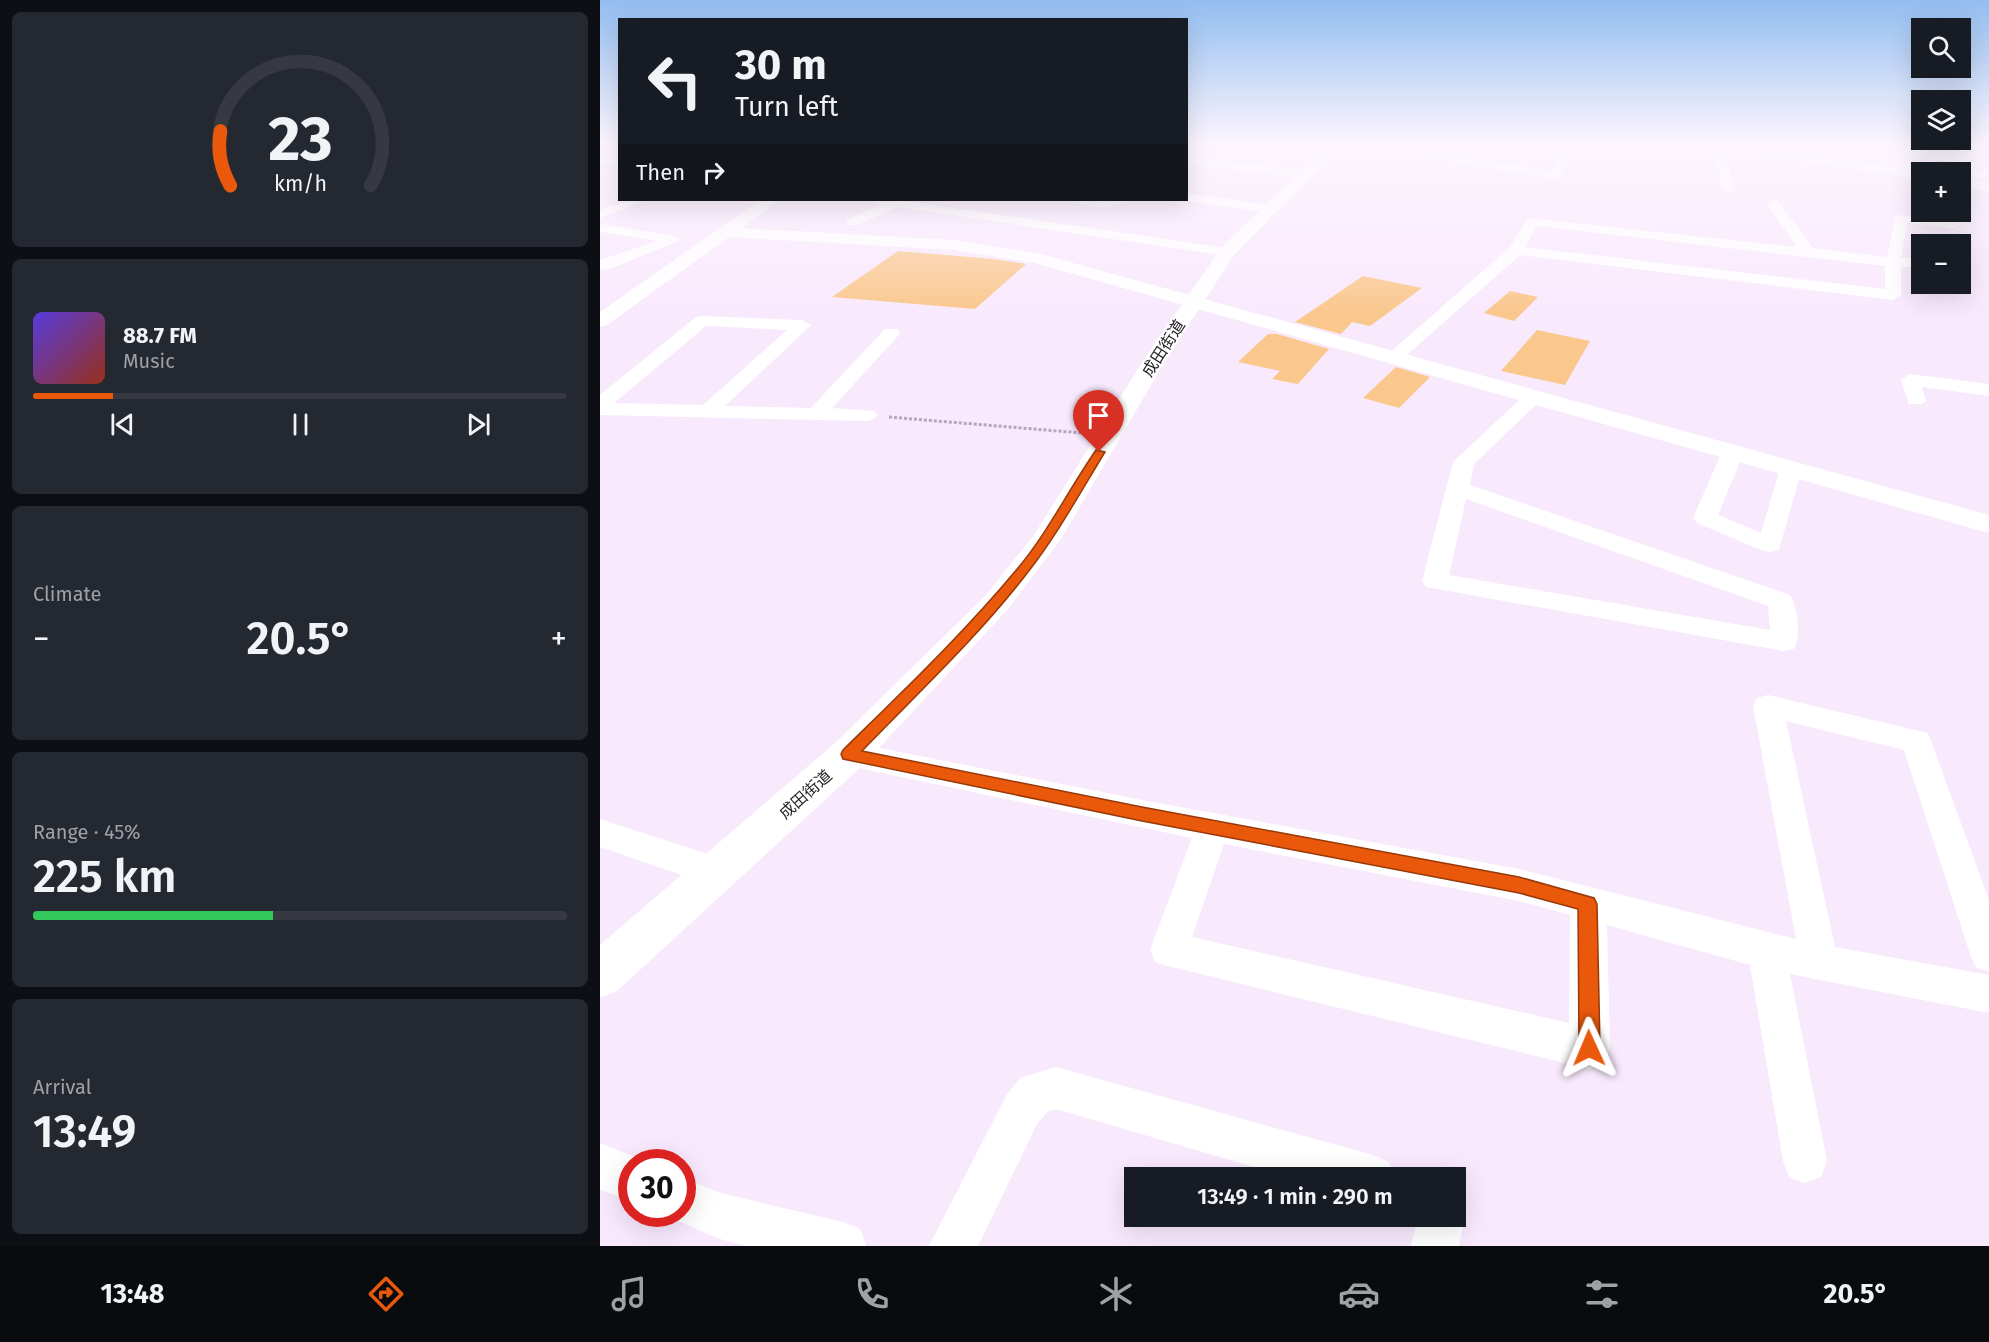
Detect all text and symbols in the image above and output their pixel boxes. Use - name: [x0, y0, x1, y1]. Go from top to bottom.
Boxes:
- map controls: [1911, 18, 1971, 294]
- button: search: [1911, 18, 1971, 78]
- text: 30 m: [735, 40, 827, 90]
- icon: left: [636, 42, 714, 120]
- button: layers: [1911, 90, 1971, 150]
- text: Turn left: [735, 91, 838, 123]
- text: 23: [268, 103, 332, 178]
- icon: right: [697, 156, 730, 189]
- text: Then: [636, 159, 685, 186]
- button: +: [1911, 162, 1971, 222]
- text: km/h: [273, 172, 327, 198]
- button: −: [1911, 234, 1971, 294]
- street label: 成田街道: [1138, 316, 1189, 380]
- text: 88.7 FM: [123, 322, 197, 349]
- text: Music: [123, 349, 175, 373]
- pin: [1073, 390, 1124, 452]
- icon: arrive: [1082, 399, 1115, 432]
- icon: previous: [106, 408, 139, 441]
- icon: pause: [284, 408, 317, 441]
- icon: next: [462, 408, 495, 441]
- text: Climate: [33, 582, 101, 606]
- text: 20.5°: [246, 612, 354, 666]
- text: −: [33, 619, 50, 659]
- text: +: [551, 619, 567, 659]
- street label: 成田街道: [775, 766, 835, 823]
- text: Range · 45%: [33, 820, 140, 844]
- text: 225 km: [33, 850, 176, 904]
- position arrow: [1557, 1016, 1621, 1080]
- text: Arrival: [33, 1075, 92, 1099]
- text: 13:49: [33, 1105, 136, 1159]
- speed limit sign: 30: [618, 1149, 696, 1227]
- text: 13:49 · 1 min · 290 m: [1197, 1183, 1393, 1210]
- icon: directions: [365, 1273, 407, 1315]
- icon: music: [608, 1273, 650, 1315]
- icon: phone: [851, 1273, 893, 1315]
- icon: climate: [1095, 1273, 1137, 1315]
- icon: car: [1338, 1273, 1380, 1315]
- icon: filters: [1581, 1273, 1623, 1315]
- text: 13:48: [101, 1278, 164, 1310]
- text: 20.5°: [1824, 1278, 1888, 1310]

